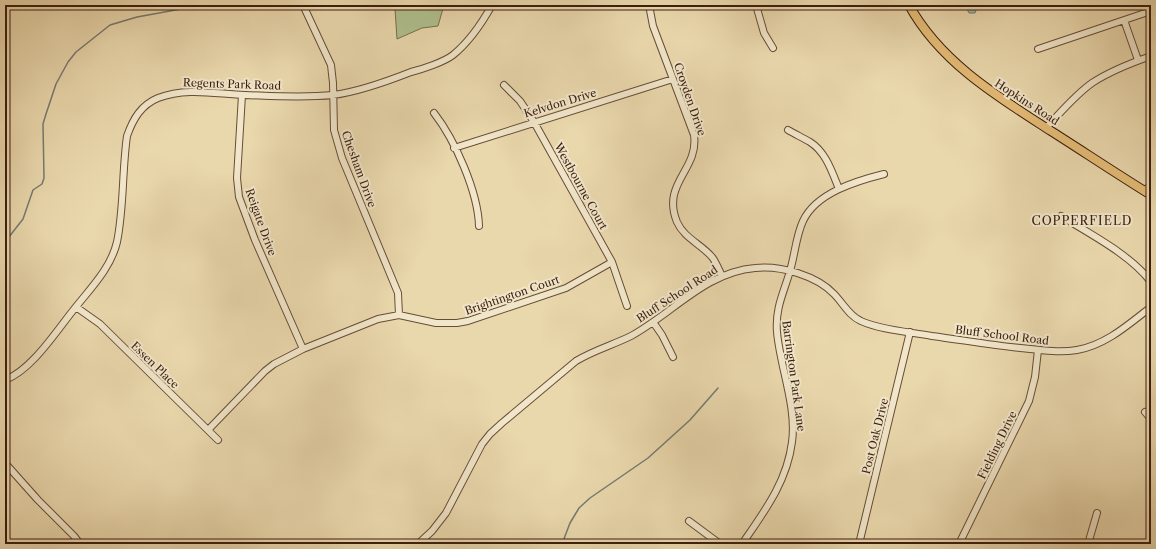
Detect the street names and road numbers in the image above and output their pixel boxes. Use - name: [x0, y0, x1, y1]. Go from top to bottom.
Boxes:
- street label: Croyden Drive: [671, 61, 709, 137]
- street label: Regents Park Road: [183, 75, 282, 93]
- street label: Hopkins Road: [992, 76, 1062, 128]
- street label: Kelvdon Drive: [522, 85, 598, 121]
- street label: Chesham Drive: [339, 129, 379, 209]
- street label: Westbourne Court: [551, 139, 611, 232]
- street label: Reigate Drive: [242, 186, 280, 258]
- street label: Bluff School Road: [634, 262, 721, 326]
- street label: Brightington Court: [463, 272, 561, 318]
- street label: Barrington Park Lane: [779, 320, 809, 432]
- street label: Bluff School Road: [954, 322, 1050, 348]
- street label: Essen Place: [128, 339, 182, 391]
- street label: Post Oak Drive: [859, 397, 891, 475]
- street label: Fielding Drive: [974, 409, 1020, 481]

